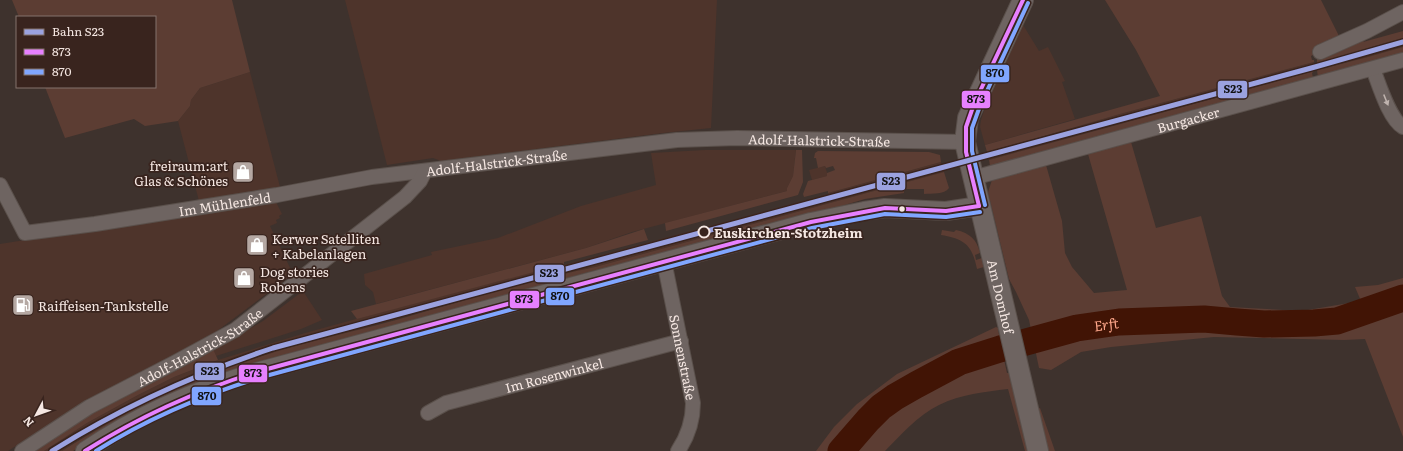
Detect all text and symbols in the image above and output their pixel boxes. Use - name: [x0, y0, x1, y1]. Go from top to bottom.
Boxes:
- legend: [16, 16, 156, 88]
- text: Bahn S23: [52, 22, 104, 40]
- text: 873: [52, 42, 71, 60]
- text: 870: [52, 62, 72, 80]
- line badge: 870: [980, 64, 1010, 83]
- text: 870: [985, 64, 1005, 80]
- line badge: S23: [1217, 80, 1248, 99]
- text: S23: [1224, 80, 1242, 96]
- line badge: 873: [961, 90, 991, 109]
- text: 873: [967, 90, 985, 106]
- one-way arrow: [1383, 94, 1389, 106]
- street label: Burgacker: [1155, 101, 1222, 137]
- street label: Adolf-Halstrick-Straße: [748, 129, 890, 150]
- street label: Adolf-Halstrick-Straße: [425, 144, 568, 180]
- place label: freiraum:art Glas & Schönes: [134, 156, 229, 190]
- shop icon: freiraum:art Glas & Schönes: [230, 159, 256, 185]
- line badge: S23: [876, 172, 906, 191]
- text: S23: [882, 172, 900, 188]
- street label: Im Mühlenfeld: [177, 187, 272, 220]
- unlabelled marker: [897, 204, 907, 214]
- place label: Euskirchen-Stotzheim: [714, 223, 863, 242]
- marker: Euskirchen-Stotzheim: [697, 225, 711, 239]
- place label: Kerwer Satelliten + Kabelanlagen: [272, 229, 380, 263]
- shop icon: Kerwer Satelliten + Kabelanlagen: [244, 232, 270, 258]
- street label: Am Domhof: [984, 257, 1020, 336]
- place label: Dog stories Robens: [260, 262, 329, 296]
- line badge: S23: [534, 264, 565, 283]
- text: S23: [540, 264, 558, 280]
- shop icon: Dog stories Robens: [231, 265, 257, 291]
- line badge: 870: [545, 287, 575, 306]
- text: 870: [550, 287, 570, 303]
- line badge: 873: [509, 290, 540, 309]
- text: 873: [515, 290, 533, 306]
- fuel station icon: Raiffeisen-Tankstelle: [10, 292, 36, 318]
- place label: Raiffeisen-Tankstelle: [38, 296, 169, 315]
- street label: Adolf-Halstrick-Straße: [133, 303, 266, 390]
- water label: Erft: [1092, 312, 1121, 335]
- street label: Sonnenstraße: [666, 313, 702, 402]
- street label: Im Rosenwinkel: [503, 352, 605, 397]
- line badge: S23: [194, 362, 225, 381]
- text: S23: [201, 362, 219, 378]
- line badge: 873: [238, 364, 268, 383]
- text: 873: [244, 364, 262, 380]
- line badge: 870: [191, 386, 222, 406]
- text: 870: [197, 387, 217, 403]
- north arrow: [16, 395, 56, 435]
- text: N: [19, 413, 37, 431]

